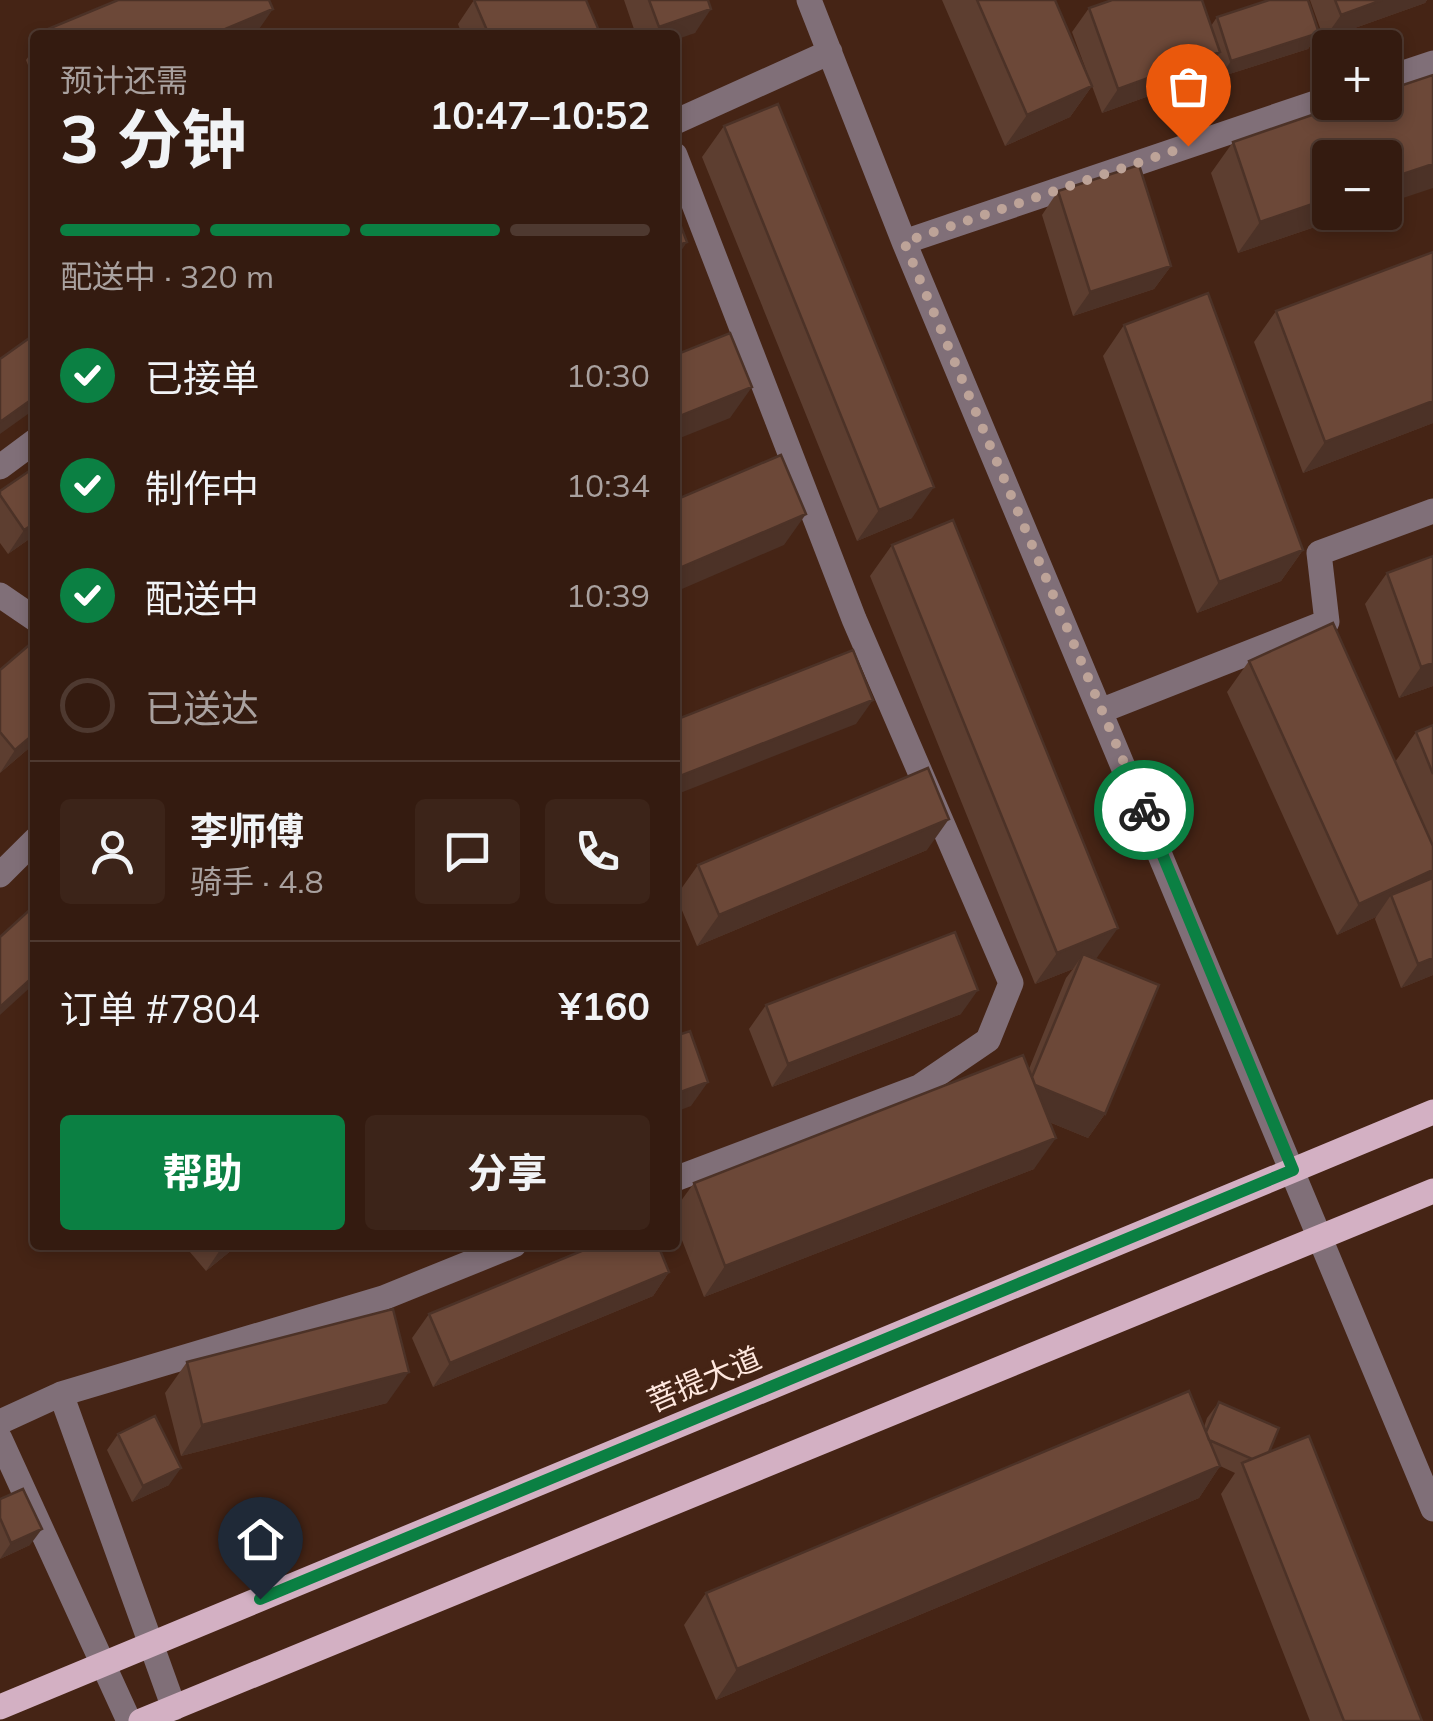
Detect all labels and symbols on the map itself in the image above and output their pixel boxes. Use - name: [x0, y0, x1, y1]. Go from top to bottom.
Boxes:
- pin: [1146, 44, 1231, 147]
- courier: [1094, 760, 1194, 860]
- street label: 菩提大道: [641, 1338, 767, 1420]
- pin: [218, 1497, 303, 1600]

